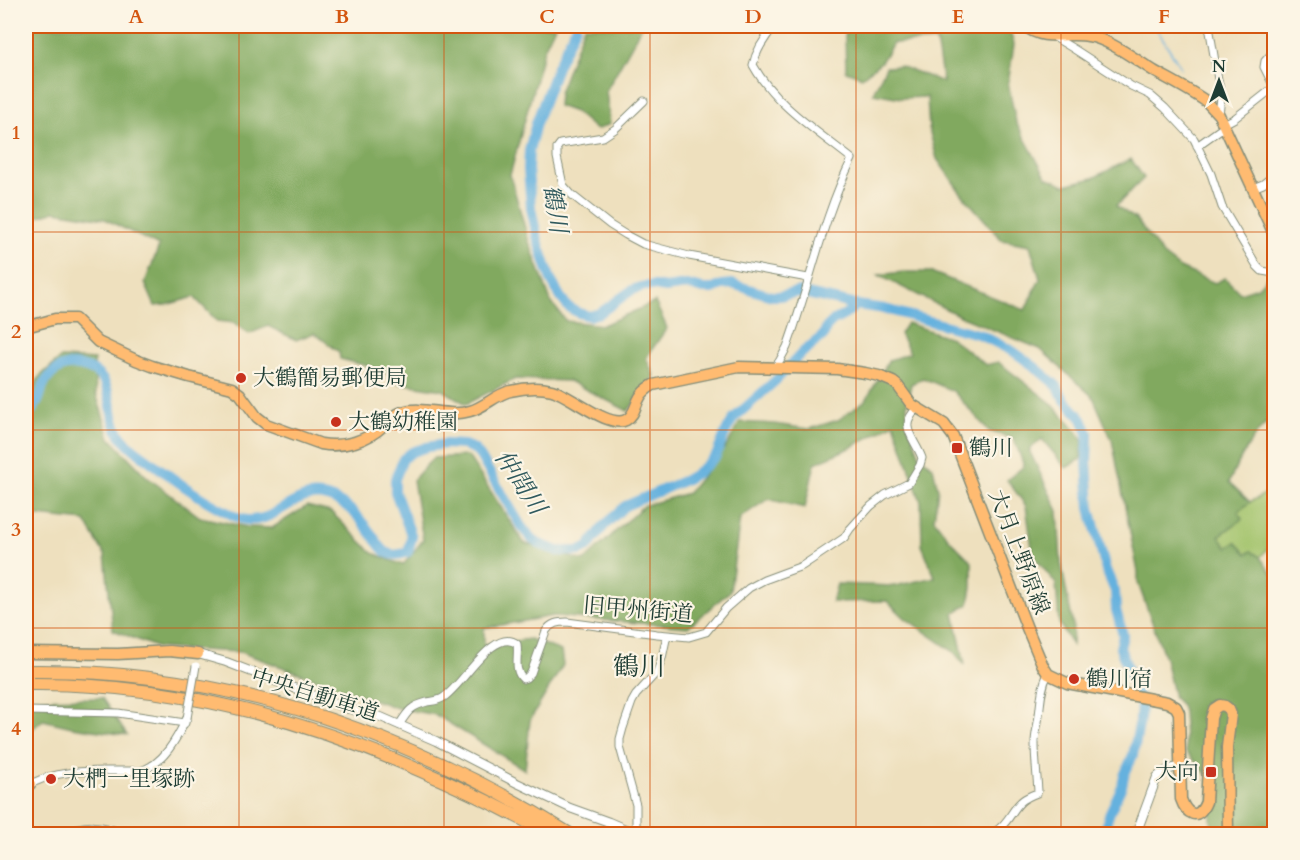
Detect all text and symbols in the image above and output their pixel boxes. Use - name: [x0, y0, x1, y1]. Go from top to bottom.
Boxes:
- text: A: [128, 3, 144, 30]
- text: B: [335, 3, 349, 30]
- text: C: [539, 3, 555, 30]
- text: D: [744, 3, 762, 30]
- text: E: [952, 3, 964, 30]
- text: F: [1158, 3, 1170, 30]
- north arrow: [1189, 51, 1249, 111]
- text: N: [1212, 56, 1226, 78]
- text: 1: [11, 119, 21, 146]
- water label: 鶴川: [535, 183, 576, 238]
- text: 2: [11, 318, 21, 345]
- place label: 大鶴簡易郵便局: [253, 363, 407, 393]
- marker: 大鶴簡易郵便局: [234, 371, 248, 385]
- place label: 大鶴幼稚園: [348, 407, 458, 437]
- marker: 大鶴幼稚園: [329, 415, 343, 429]
- place label: 鶴川: [969, 433, 1013, 463]
- marker: 鶴川: [950, 441, 964, 455]
- water label: 仲間川: [487, 443, 555, 524]
- street label: 大月上野原線: [981, 485, 1057, 619]
- text: 3: [11, 516, 21, 543]
- street label: 旧甲州街道: [582, 590, 694, 630]
- district label: 鶴川: [613, 649, 665, 684]
- street label: 中央自動車道: [247, 661, 383, 729]
- place label: 鶴川宿: [1086, 664, 1152, 694]
- marker: 鶴川宿: [1067, 672, 1081, 686]
- text: 4: [11, 715, 21, 742]
- place label: 大向: [1155, 757, 1199, 787]
- place label: 大椚一里塚跡: [63, 764, 195, 794]
- marker: 大向: [1204, 765, 1218, 779]
- marker: 大椚一里塚跡: [44, 772, 58, 786]

